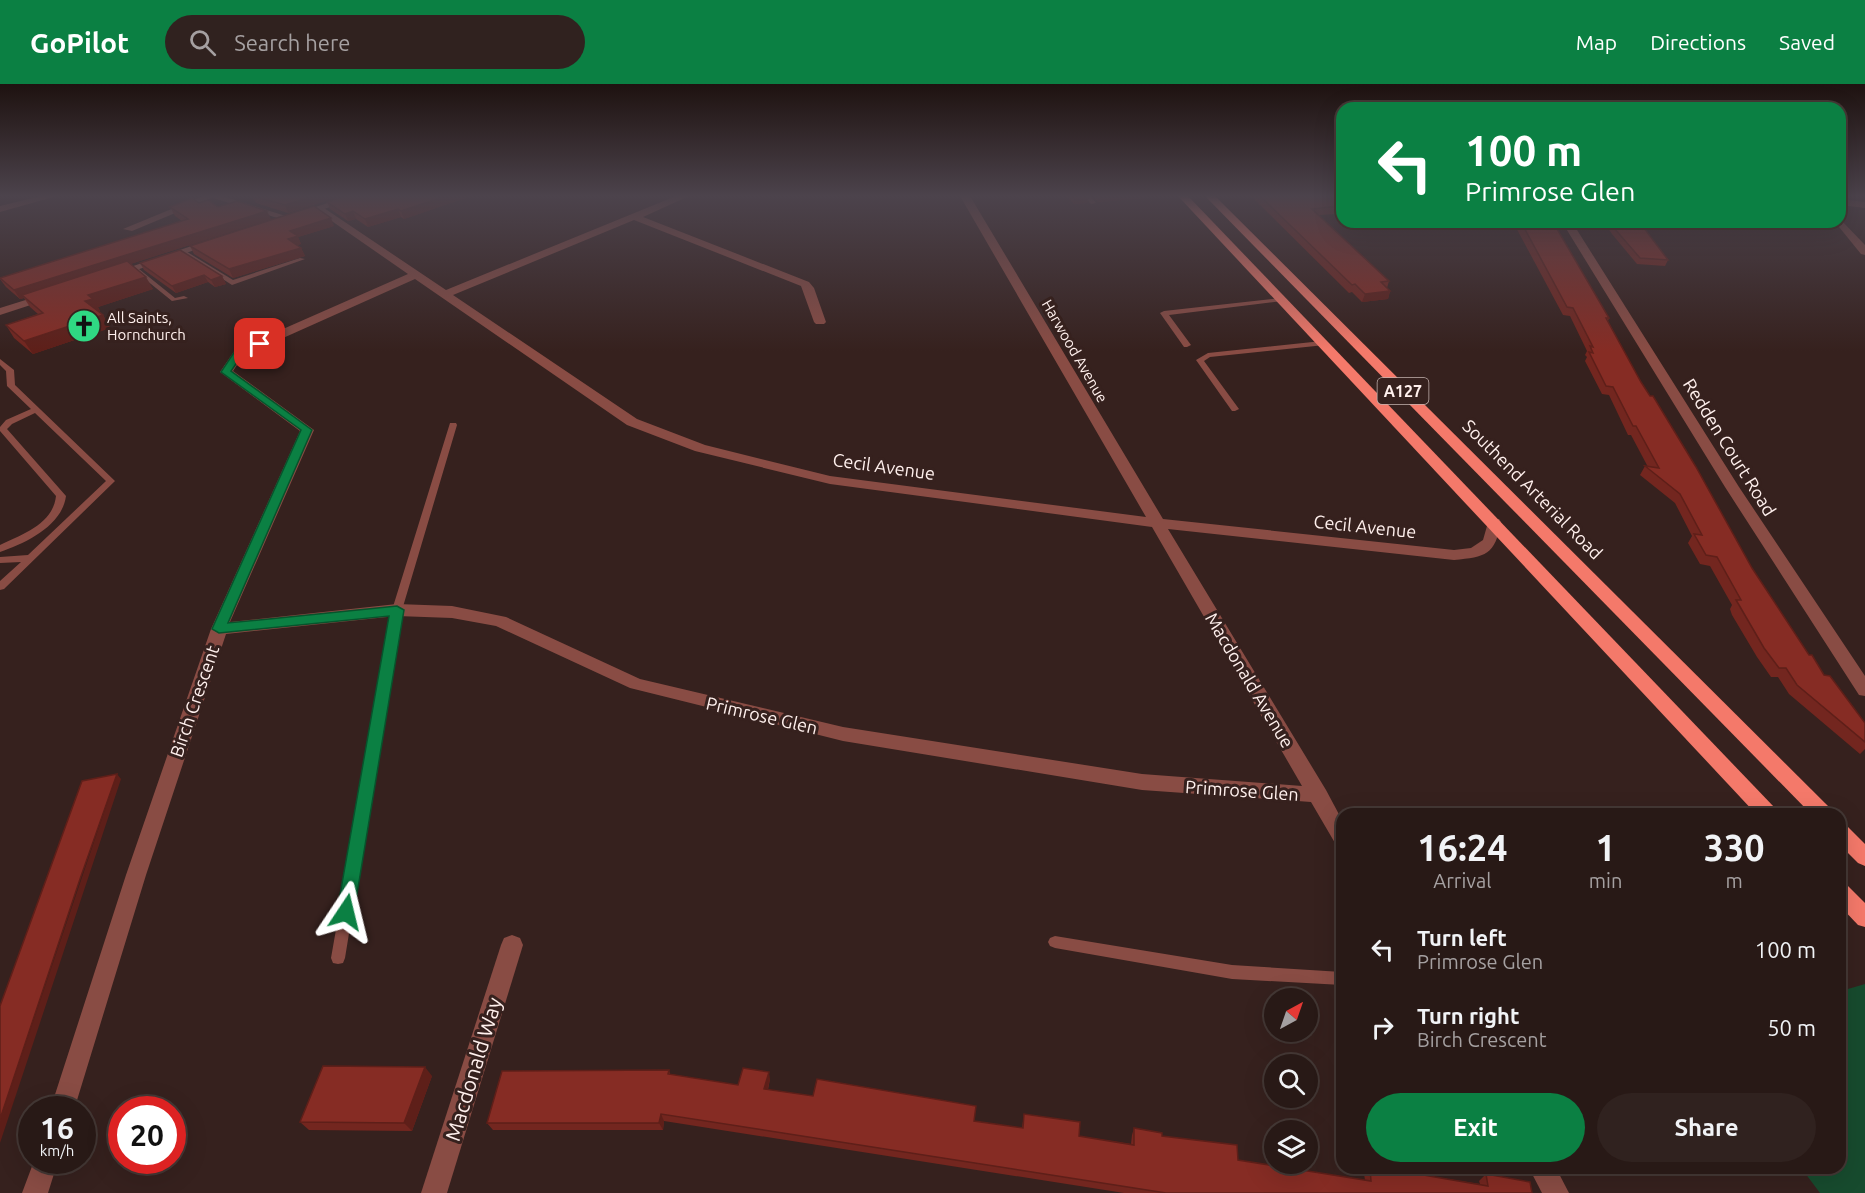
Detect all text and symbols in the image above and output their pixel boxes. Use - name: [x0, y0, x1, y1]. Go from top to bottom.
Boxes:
- search box: [165, 15, 585, 69]
- icon: search: [186, 26, 219, 59]
- text: GoPilot: [30, 27, 129, 58]
- text: Search here: [234, 30, 350, 55]
- text: Map: [1576, 30, 1617, 54]
- text: Directions: [1650, 30, 1746, 54]
- text: Saved: [1779, 30, 1835, 54]
- icon: left: [1366, 126, 1444, 204]
- text: 100 m: [1465, 127, 1582, 174]
- text: Primrose Glen: [1465, 176, 1635, 206]
- street label: Harwood Avenue: [1039, 296, 1111, 406]
- church icon: All Saints, Hornchurch: [66, 308, 102, 344]
- place label: All Saints, Hornchurch: [107, 309, 186, 343]
- pin: [234, 318, 285, 369]
- icon: arrive: [243, 327, 276, 360]
- street label: Redden Court Road: [1680, 375, 1780, 519]
- road number: A127: [1378, 378, 1428, 404]
- street label: Southend Arterial Road: [1459, 415, 1607, 563]
- street label: Cecil Avenue: [832, 449, 936, 483]
- street label: Cecil Avenue: [1313, 511, 1417, 541]
- street label: Macdonald Avenue: [1202, 609, 1298, 751]
- street label: Birch Crescent: [166, 643, 222, 759]
- street label: Primrose Glen: [704, 692, 820, 738]
- street label: Primrose Glen: [1185, 776, 1299, 804]
- text: 16:24: [1417, 827, 1507, 868]
- text: 1: [1595, 827, 1616, 868]
- text: 330: [1704, 827, 1765, 868]
- text: Arrival: [1433, 869, 1492, 892]
- text: min: [1589, 869, 1622, 892]
- text: m: [1726, 869, 1743, 892]
- position arrow: [314, 880, 378, 944]
- text: Turn left: [1417, 925, 1507, 950]
- icon: left: [1366, 933, 1399, 966]
- text: 100 m: [1755, 937, 1816, 962]
- text: Primrose Glen: [1417, 950, 1543, 973]
- north arrow: [1264, 988, 1318, 1042]
- map controls: [1264, 988, 1318, 1174]
- street label: Macdonald Way: [440, 994, 506, 1144]
- text: Turn right: [1417, 1003, 1519, 1028]
- icon: right: [1366, 1011, 1399, 1044]
- text: 50 m: [1767, 1015, 1816, 1040]
- text: Birch Crescent: [1417, 1028, 1547, 1051]
- button: search: [1264, 1054, 1318, 1108]
- button: Exit: [1366, 1093, 1585, 1162]
- button: Share: [1597, 1093, 1816, 1162]
- speed limit sign: 20: [108, 1096, 186, 1174]
- text: 16: [40, 1111, 74, 1145]
- button: layers: [1264, 1120, 1318, 1174]
- text: km/h: [40, 1142, 74, 1159]

